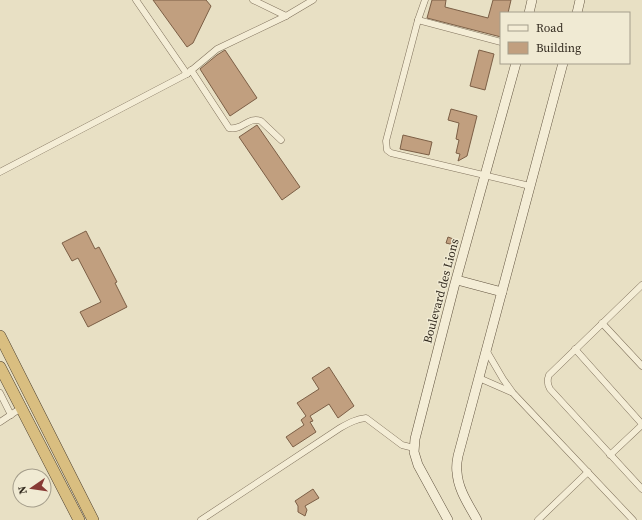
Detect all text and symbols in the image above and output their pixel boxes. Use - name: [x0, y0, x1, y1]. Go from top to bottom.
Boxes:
- legend: [500, 12, 630, 64]
- text: Road: [536, 20, 563, 36]
- text: Building: [536, 40, 581, 56]
- street label: Boulevard des Lions: [419, 237, 463, 345]
- north arrow: [12, 468, 52, 508]
- text: N: [15, 485, 31, 496]

